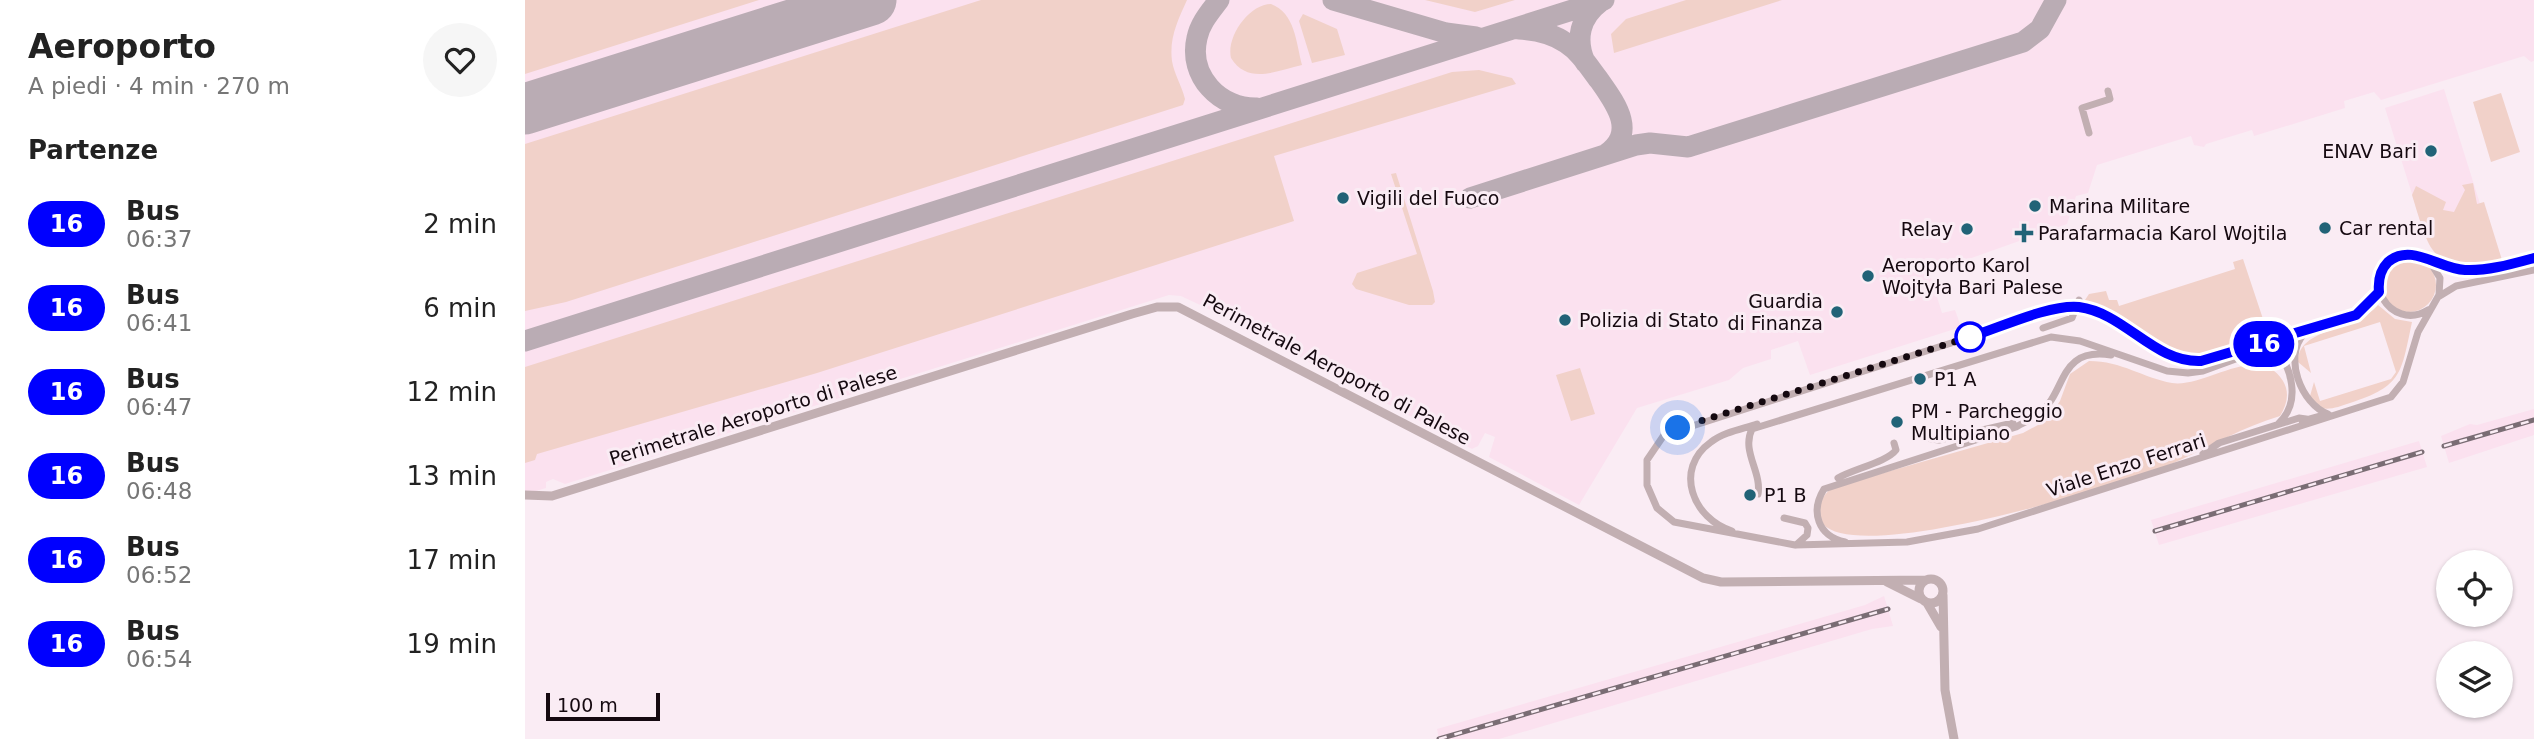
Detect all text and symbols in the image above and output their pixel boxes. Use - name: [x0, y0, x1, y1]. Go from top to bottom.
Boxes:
- button: heart: [423, 23, 497, 97]
- text: Aeroporto: [28, 27, 216, 66]
- text: A piedi · 4 min · 270 m: [28, 73, 290, 99]
- text: Partenze: [28, 135, 158, 165]
- place label: ENAV Bari: [2322, 140, 2417, 162]
- marker: ENAV Bari: [2423, 143, 2439, 159]
- place label: Vigili del Fuoco: [1357, 187, 1500, 209]
- marker: Vigili del Fuoco: [1335, 190, 1351, 206]
- place label: Marina Militare: [2049, 195, 2190, 217]
- text: Bus: [126, 196, 180, 226]
- marker: Marina Militare: [2027, 198, 2043, 214]
- text: 2 min: [423, 209, 497, 239]
- text: 16: [50, 210, 83, 238]
- place label: Car rental: [2339, 217, 2433, 239]
- place label: Relay: [1901, 218, 1953, 240]
- marker: Car rental: [2317, 220, 2333, 236]
- marker: Relay: [1959, 221, 1975, 237]
- place label: Parafarmacia Karol Wojtila: [2038, 222, 2287, 244]
- marker: Parafarmacia Karol Wojtila: [2016, 225, 2032, 241]
- text: 06:37: [126, 226, 192, 252]
- place label: Aeroporto Karol Wojtyła Bari Palese: [1882, 254, 2063, 298]
- marker: Aeroporto Karol Wojtyła Bari Palese: [1860, 268, 1876, 284]
- text: Bus: [126, 280, 180, 310]
- street label: Perimetrale Aeroporto di Palese: [1199, 289, 1475, 449]
- place label: Guardia di Finanza: [1727, 290, 1823, 334]
- text: 6 min: [423, 293, 497, 323]
- text: 16: [50, 294, 83, 322]
- marker: Guardia di Finanza: [1829, 304, 1845, 320]
- place label: Polizia di Stato: [1579, 309, 1719, 331]
- text: 06:41: [126, 310, 192, 336]
- marker: Polizia di Stato: [1557, 312, 1573, 328]
- line badge: 16: [2233, 321, 2295, 367]
- unlabelled marker: [1955, 322, 1985, 352]
- text: 16: [2247, 330, 2281, 358]
- street label: Perimetrale Aeroporto di Palese: [606, 361, 900, 469]
- text: Bus: [126, 364, 180, 394]
- place label: P1 A: [1934, 368, 1977, 390]
- marker: P1 A: [1912, 371, 1928, 387]
- text: 12 min: [407, 377, 497, 407]
- text: 16: [50, 378, 83, 406]
- text: 06:47: [126, 394, 192, 420]
- place label: PM - Parcheggio Multipiano: [1911, 400, 2063, 444]
- your location: [1660, 410, 1695, 445]
- marker: PM - Parcheggio Multipiano: [1889, 414, 1905, 430]
- street label: Viale Enzo Ferrari: [2044, 429, 2208, 501]
- text: Bus: [126, 448, 180, 478]
- text: 13 min: [407, 461, 497, 491]
- text: 16: [50, 462, 83, 490]
- text: 06:48: [126, 478, 192, 504]
- place label: P1 B: [1764, 484, 1807, 506]
- marker: P1 B: [1742, 487, 1758, 503]
- text: Bus: [126, 532, 180, 562]
- text: 17 min: [407, 545, 497, 575]
- text: 16: [50, 546, 83, 574]
- map controls: [2436, 550, 2513, 718]
- button: locate: [2436, 550, 2513, 627]
- text: 06:52: [126, 562, 192, 588]
- text: Bus: [126, 616, 180, 646]
- text: 19 min: [407, 629, 497, 659]
- text: 16: [50, 630, 83, 658]
- button: layers: [2436, 641, 2513, 718]
- text: 06:54: [126, 646, 192, 672]
- scale bar: [546, 690, 660, 722]
- text: 100 m: [557, 694, 618, 716]

